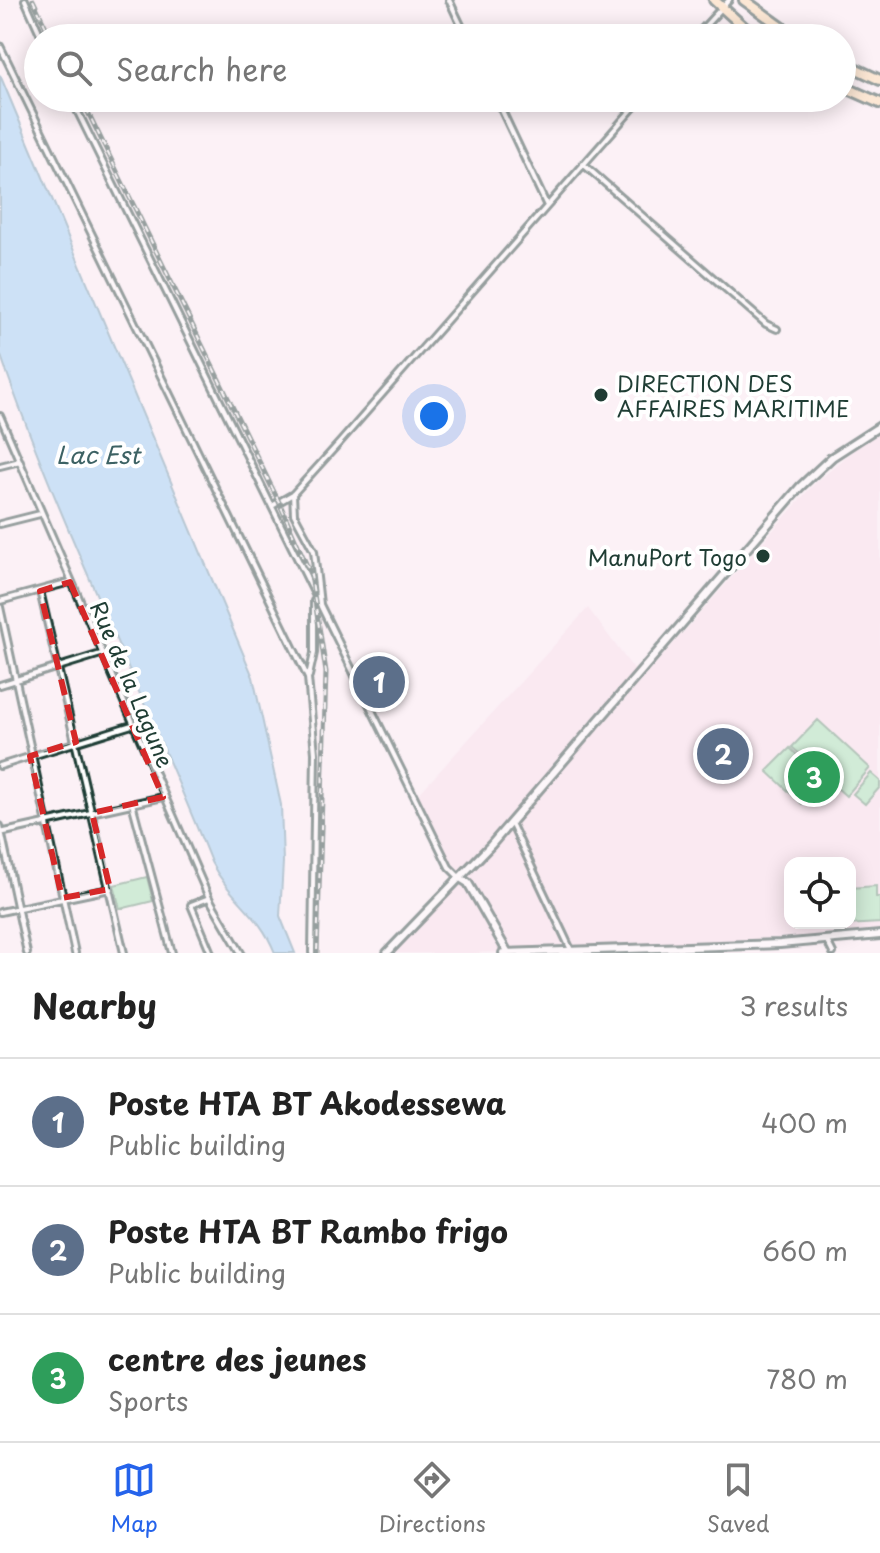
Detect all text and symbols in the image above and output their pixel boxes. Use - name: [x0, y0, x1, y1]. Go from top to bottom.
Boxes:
- search box: [24, 24, 856, 112]
- icon: search: [52, 46, 96, 90]
- text: Search here: [116, 46, 288, 91]
- place label: DIRECTION DES AFFAIRES MARITIME: [617, 366, 849, 424]
- marker: DIRECTION DES AFFAIRES MARITIME: [592, 386, 610, 404]
- your location: [414, 396, 454, 436]
- water label: Lac Est: [56, 436, 143, 472]
- place label: ManuPort Togo: [588, 540, 747, 573]
- marker: ManuPort Togo: [754, 547, 772, 565]
- street label: Rue de la Lagune: [83, 596, 183, 772]
- pin: 1: [353, 652, 405, 712]
- pin: 2: [697, 724, 749, 784]
- pin: 3: [788, 747, 840, 807]
- map controls: [784, 857, 856, 929]
- button: locate: [784, 857, 856, 929]
- text: Nearby: [32, 979, 157, 1031]
- text: 3 results: [740, 986, 848, 1025]
- text: Poste HTA BT Akodessewa: [108, 1080, 506, 1125]
- text: 1: [52, 1103, 64, 1142]
- text: 400 m: [761, 1103, 848, 1142]
- text: Public building: [108, 1125, 286, 1164]
- text: Poste HTA BT Rambo frigo: [108, 1208, 508, 1253]
- text: 2: [49, 1231, 67, 1270]
- text: 660 m: [762, 1231, 848, 1270]
- text: Public building: [108, 1253, 286, 1292]
- text: centre des jeunes: [108, 1336, 367, 1381]
- text: 3: [49, 1359, 67, 1398]
- text: 780 m: [766, 1359, 848, 1398]
- text: Sports: [108, 1381, 188, 1420]
- tab: Map: [111, 1458, 158, 1539]
- tab: Directions: [379, 1458, 486, 1539]
- tab: Saved: [707, 1458, 769, 1539]

